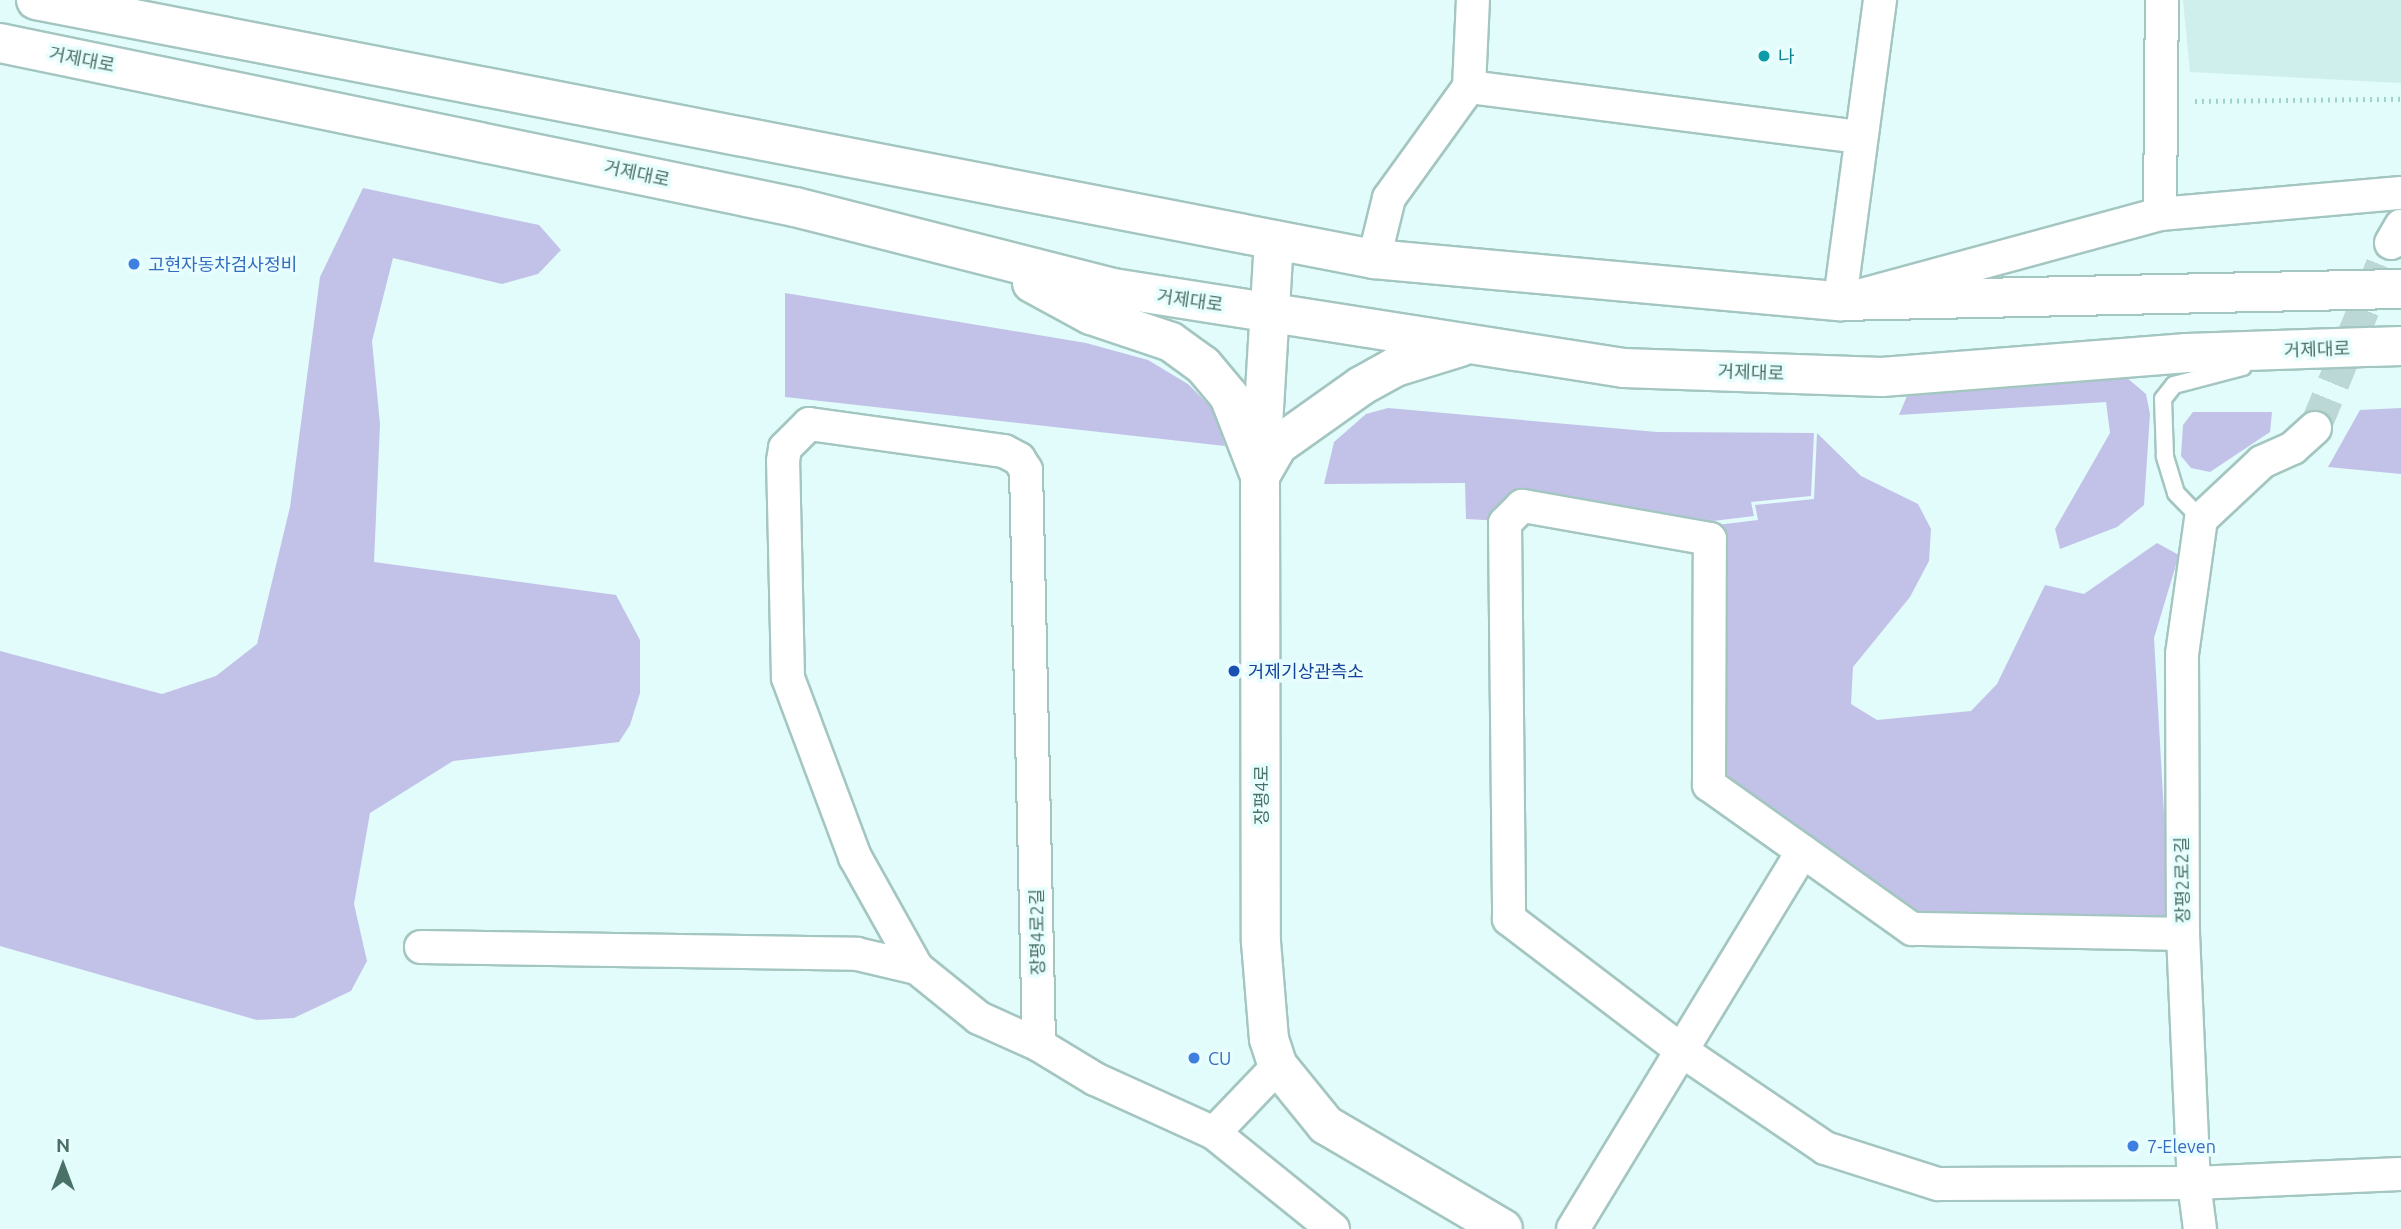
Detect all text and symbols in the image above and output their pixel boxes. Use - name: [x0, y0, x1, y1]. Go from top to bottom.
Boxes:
- street label: 거제대로: [47, 42, 117, 76]
- place label: 나: [1778, 45, 1795, 67]
- marker: 나: [1756, 48, 1772, 64]
- street label: 거제대로: [602, 156, 672, 190]
- place label: 고현자동차검사정비: [148, 253, 297, 275]
- marker: 고현자동차검사정비: [126, 256, 142, 272]
- street label: 거제대로: [1156, 285, 1224, 315]
- street label: 거제대로: [2284, 337, 2350, 361]
- street label: 거제대로: [1718, 360, 1784, 384]
- place label: 거제기상관측소: [1248, 660, 1364, 682]
- marker: 거제기상관측소: [1226, 663, 1242, 679]
- street label: 장평4로: [1250, 765, 1272, 825]
- street label: 장평2로2길: [2170, 837, 2194, 923]
- street label: 장평4로2길: [1025, 889, 1049, 975]
- place label: CU: [1208, 1047, 1231, 1069]
- marker: CU: [1186, 1050, 1202, 1066]
- north arrow: [28, 1131, 98, 1201]
- text: N: [56, 1134, 70, 1156]
- place label: 7-Eleven: [2147, 1135, 2216, 1157]
- marker: 7-Eleven: [2125, 1138, 2141, 1154]

